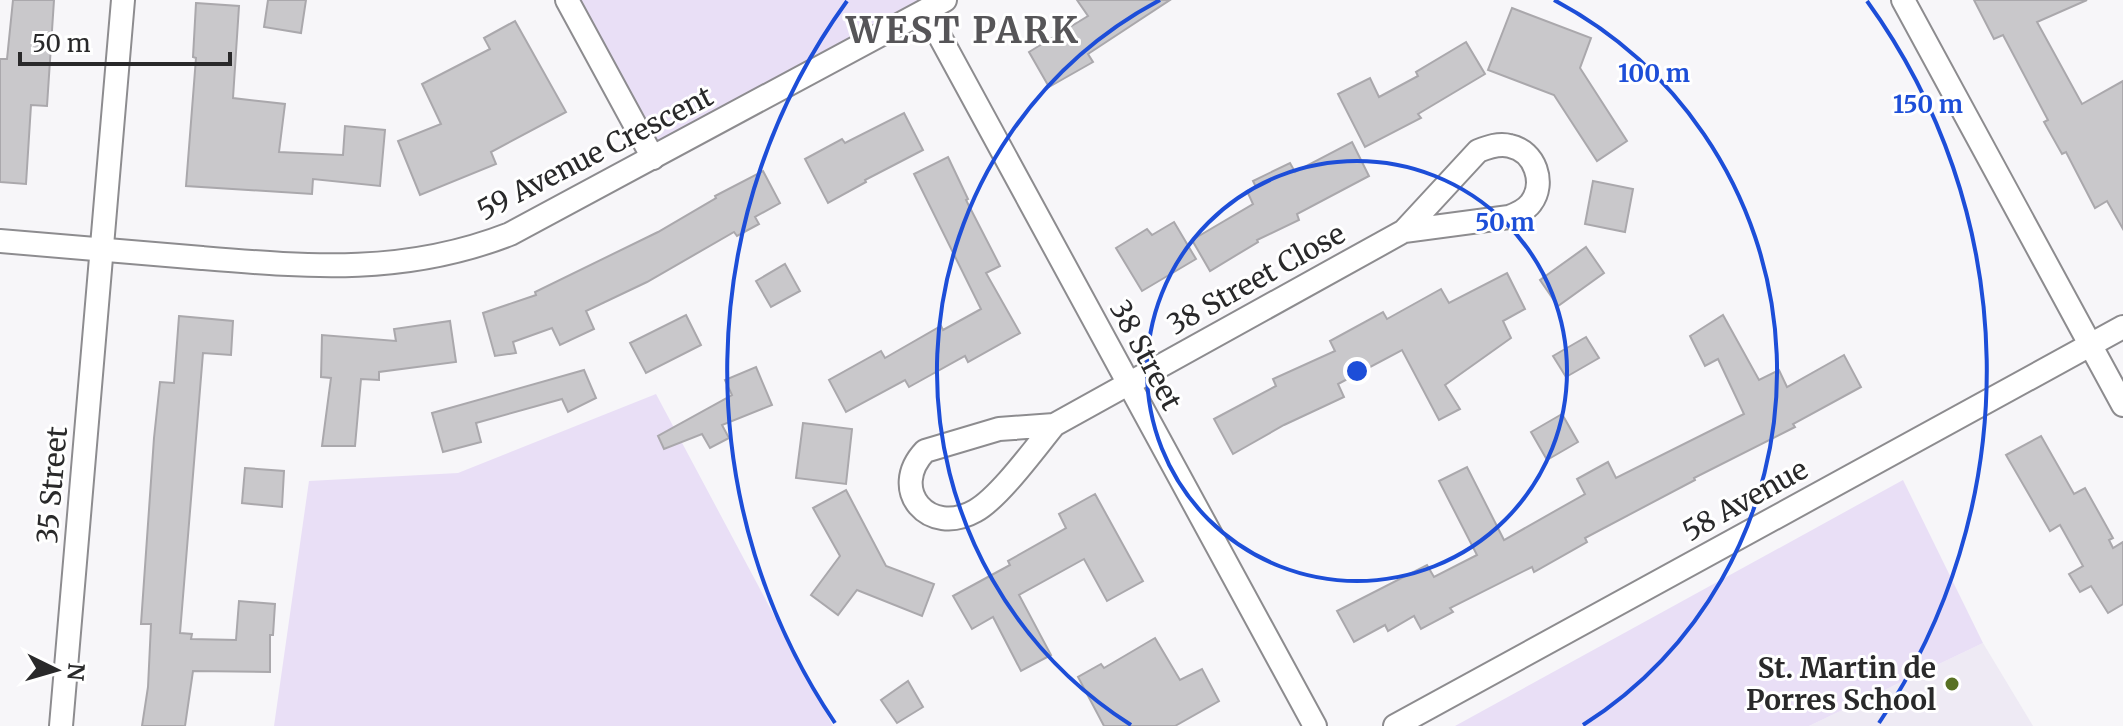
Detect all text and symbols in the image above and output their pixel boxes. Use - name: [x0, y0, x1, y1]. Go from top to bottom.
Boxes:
- district label: WEST PARK: [845, 8, 1080, 53]
- scale bar: [20, 16, 230, 66]
- text: 50 m: [32, 28, 91, 59]
- text: 100 m: [1618, 58, 1690, 89]
- street label: 59 Avenue Crescent: [471, 78, 719, 228]
- text: 150 m: [1893, 89, 1963, 120]
- text: 50 m: [1475, 207, 1535, 238]
- street label: 38 Street Close: [1161, 215, 1351, 343]
- street label: 38 Street: [1102, 294, 1190, 416]
- centre of rings: [1343, 357, 1371, 385]
- street label: 35 Street: [29, 425, 75, 545]
- street label: 58 Avenue: [1676, 451, 1814, 549]
- north arrow: [16, 630, 96, 710]
- place label: St. Martin de Porres School: [1746, 650, 1936, 718]
- text: N: [61, 662, 91, 682]
- marker: St. Martin de Porres School: [1943, 675, 1961, 693]

